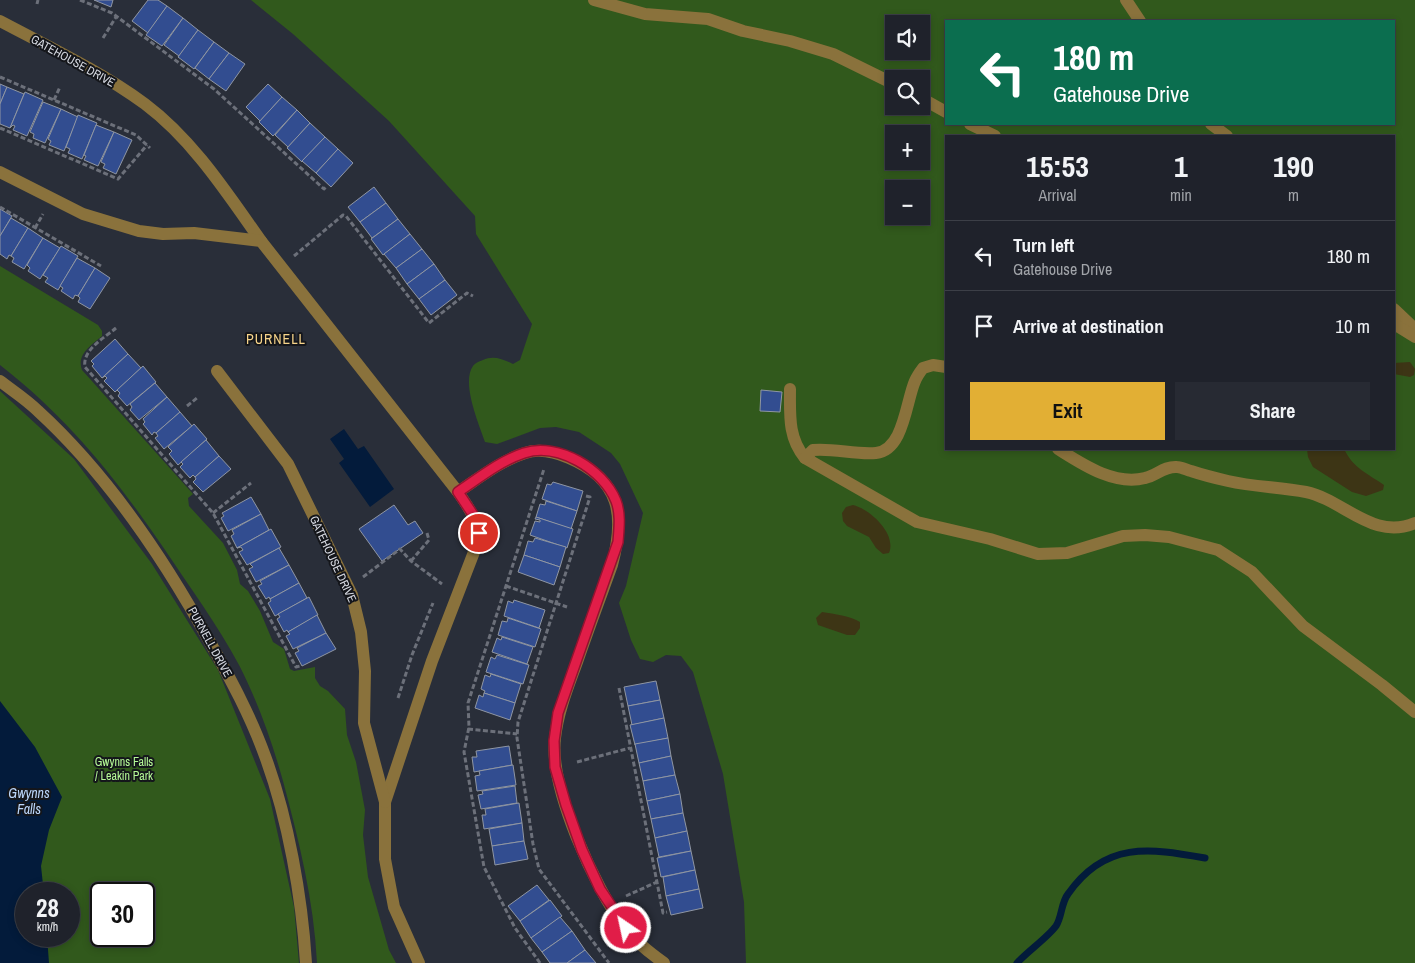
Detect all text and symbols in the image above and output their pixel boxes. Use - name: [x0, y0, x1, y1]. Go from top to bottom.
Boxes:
- map controls: [885, 15, 930, 225]
- button: sound: [885, 15, 930, 60]
- street label: GATEHOUSE DRIVE: [28, 31, 118, 91]
- text: 180 m: [1053, 34, 1134, 81]
- icon: left: [970, 40, 1035, 105]
- button: search: [885, 70, 930, 115]
- text: Gatehouse Drive: [1053, 79, 1189, 109]
- button: +: [885, 125, 930, 170]
- text: 15:53: [1026, 146, 1089, 186]
- text: 1: [1174, 146, 1188, 186]
- text: 190: [1273, 146, 1314, 186]
- button: −: [885, 180, 930, 225]
- text: Arrival: [1039, 184, 1076, 206]
- text: min: [1170, 184, 1192, 206]
- text: m: [1288, 184, 1299, 206]
- text: Turn left: [1013, 232, 1074, 258]
- icon: left: [970, 242, 998, 270]
- text: 180 m: [1327, 243, 1370, 269]
- text: Gatehouse Drive: [1013, 258, 1112, 280]
- icon: arrive: [970, 312, 998, 340]
- text: Arrive at destination: [1013, 313, 1164, 339]
- text: 10 m: [1335, 313, 1370, 339]
- district label: PURNELL: [246, 330, 306, 348]
- button: Exit: [970, 382, 1165, 440]
- button: Share: [1175, 382, 1370, 440]
- pin: [458, 512, 500, 554]
- street label: GATEHOUSE DRIVE: [306, 513, 360, 605]
- icon: arrive: [465, 519, 493, 547]
- street label: PURNELL DRIVE: [184, 604, 236, 680]
- park label: Gwynns Falls / Leakin Park: [95, 754, 153, 784]
- water label: Gwynns Falls: [8, 784, 50, 818]
- speed limit sign: 30: [90, 882, 155, 947]
- text: 28: [36, 891, 59, 925]
- position arrow: [599, 901, 651, 953]
- text: km/h: [37, 919, 58, 935]

